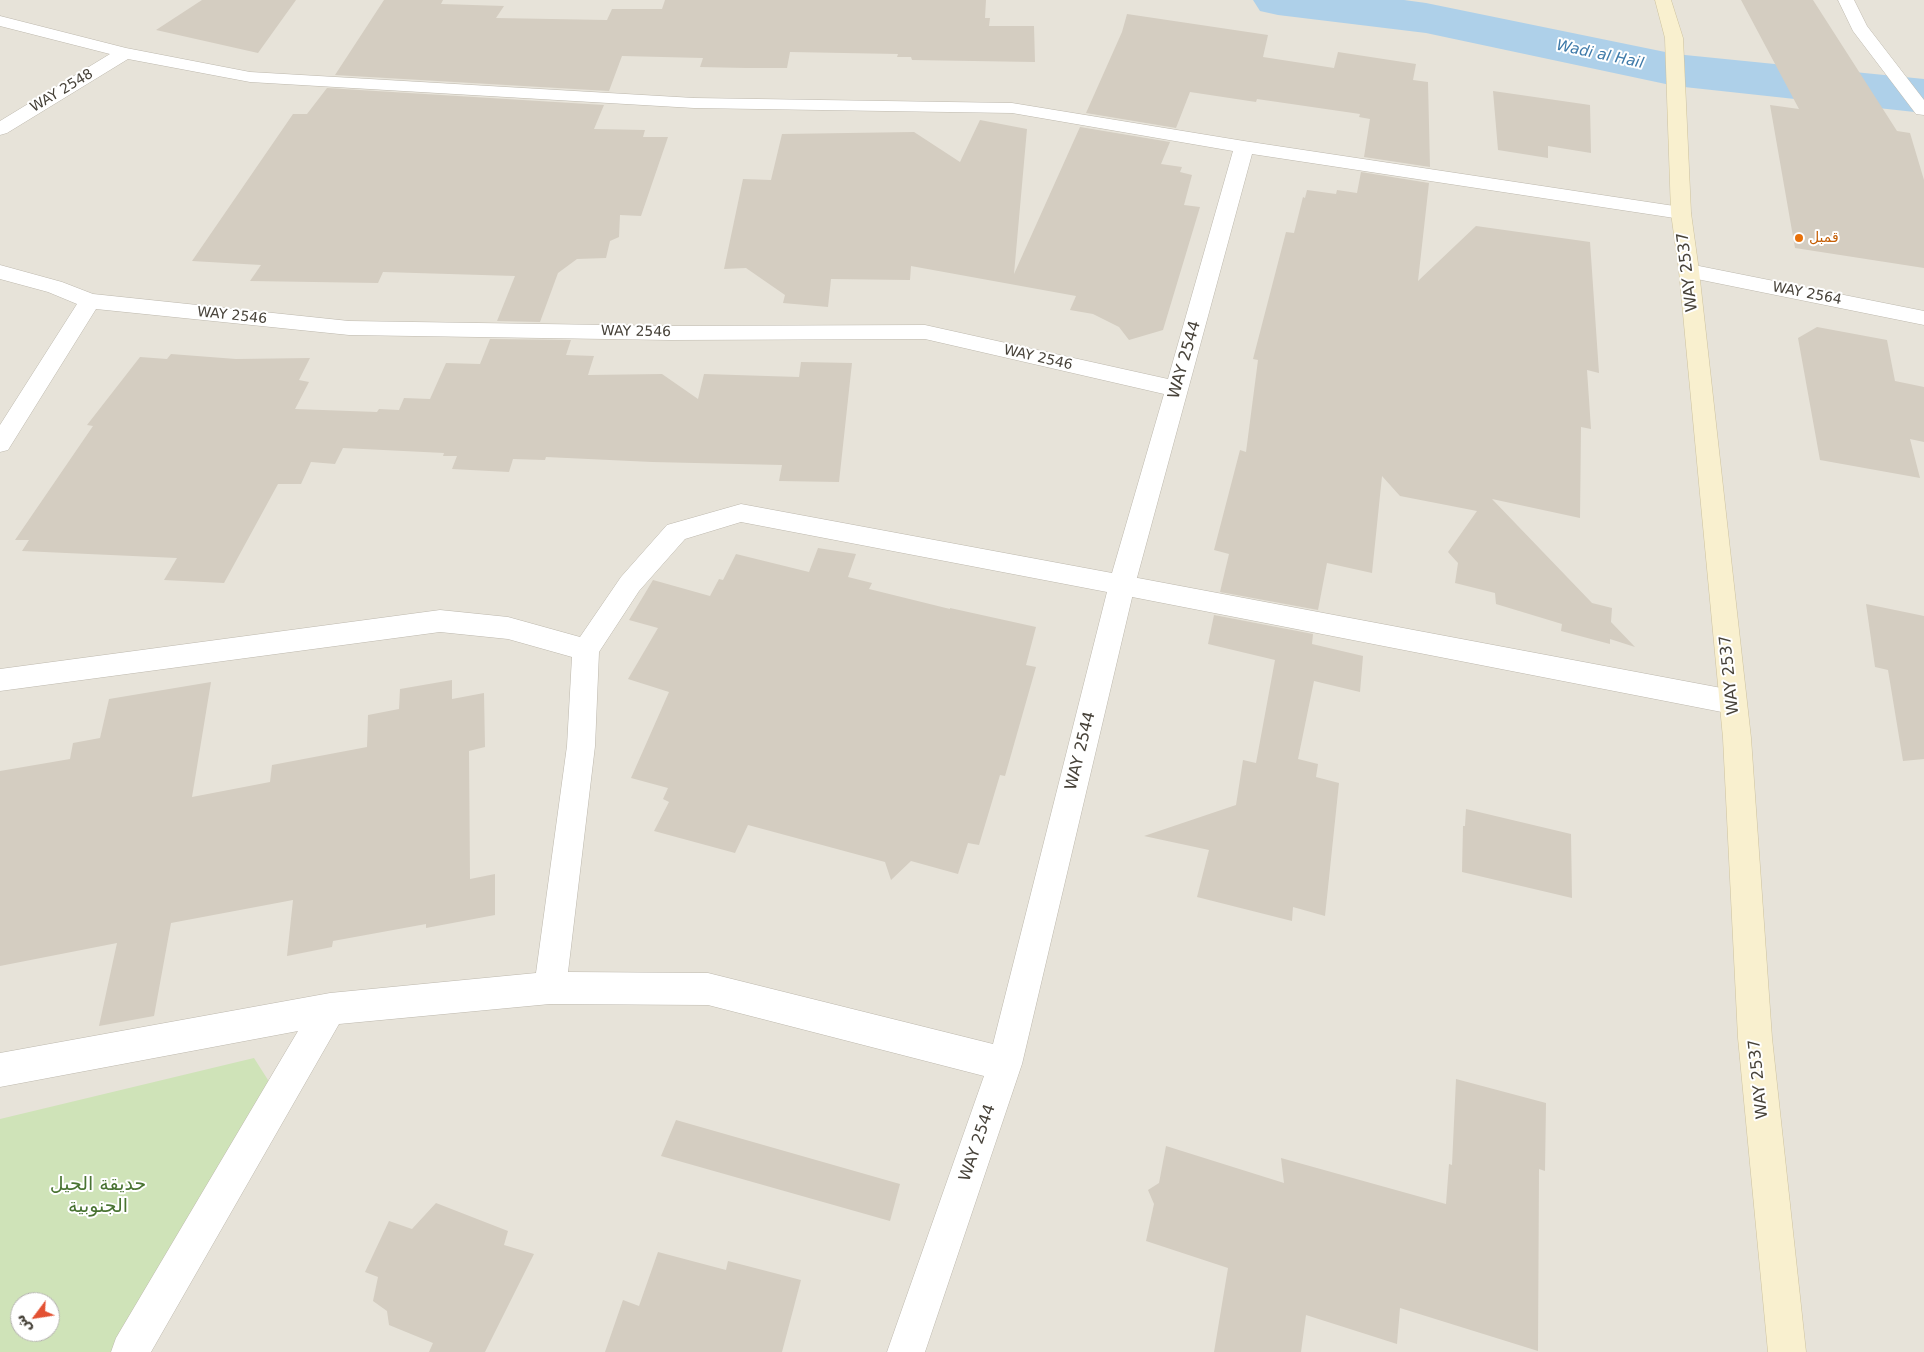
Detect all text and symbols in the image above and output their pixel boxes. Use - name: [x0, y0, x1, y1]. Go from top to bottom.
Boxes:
- water label: Wadi al Hail: [1555, 37, 1645, 73]
- street label: WAY 2548: [28, 66, 96, 116]
- place label: قمبل: [1809, 230, 1839, 246]
- street label: WAY 2537: [1674, 231, 1702, 313]
- marker: قمبل: [1793, 232, 1805, 244]
- street label: WAY 2564: [1771, 279, 1843, 309]
- street label: WAY 2546: [196, 304, 268, 328]
- street label: WAY 2544: [1165, 319, 1205, 401]
- street label: WAY 2546: [601, 323, 671, 341]
- street label: WAY 2546: [1002, 342, 1074, 374]
- street label: WAY 2537: [1716, 634, 1744, 716]
- street label: WAY 2544: [1062, 710, 1100, 792]
- street label: WAY 2537: [1745, 1038, 1773, 1120]
- street label: WAY 2544: [956, 1102, 1000, 1184]
- park label: حديقة الحيل الجنوبية: [50, 1174, 146, 1218]
- north arrow: [10, 1292, 60, 1342]
- text: ش: [11, 1312, 35, 1337]

